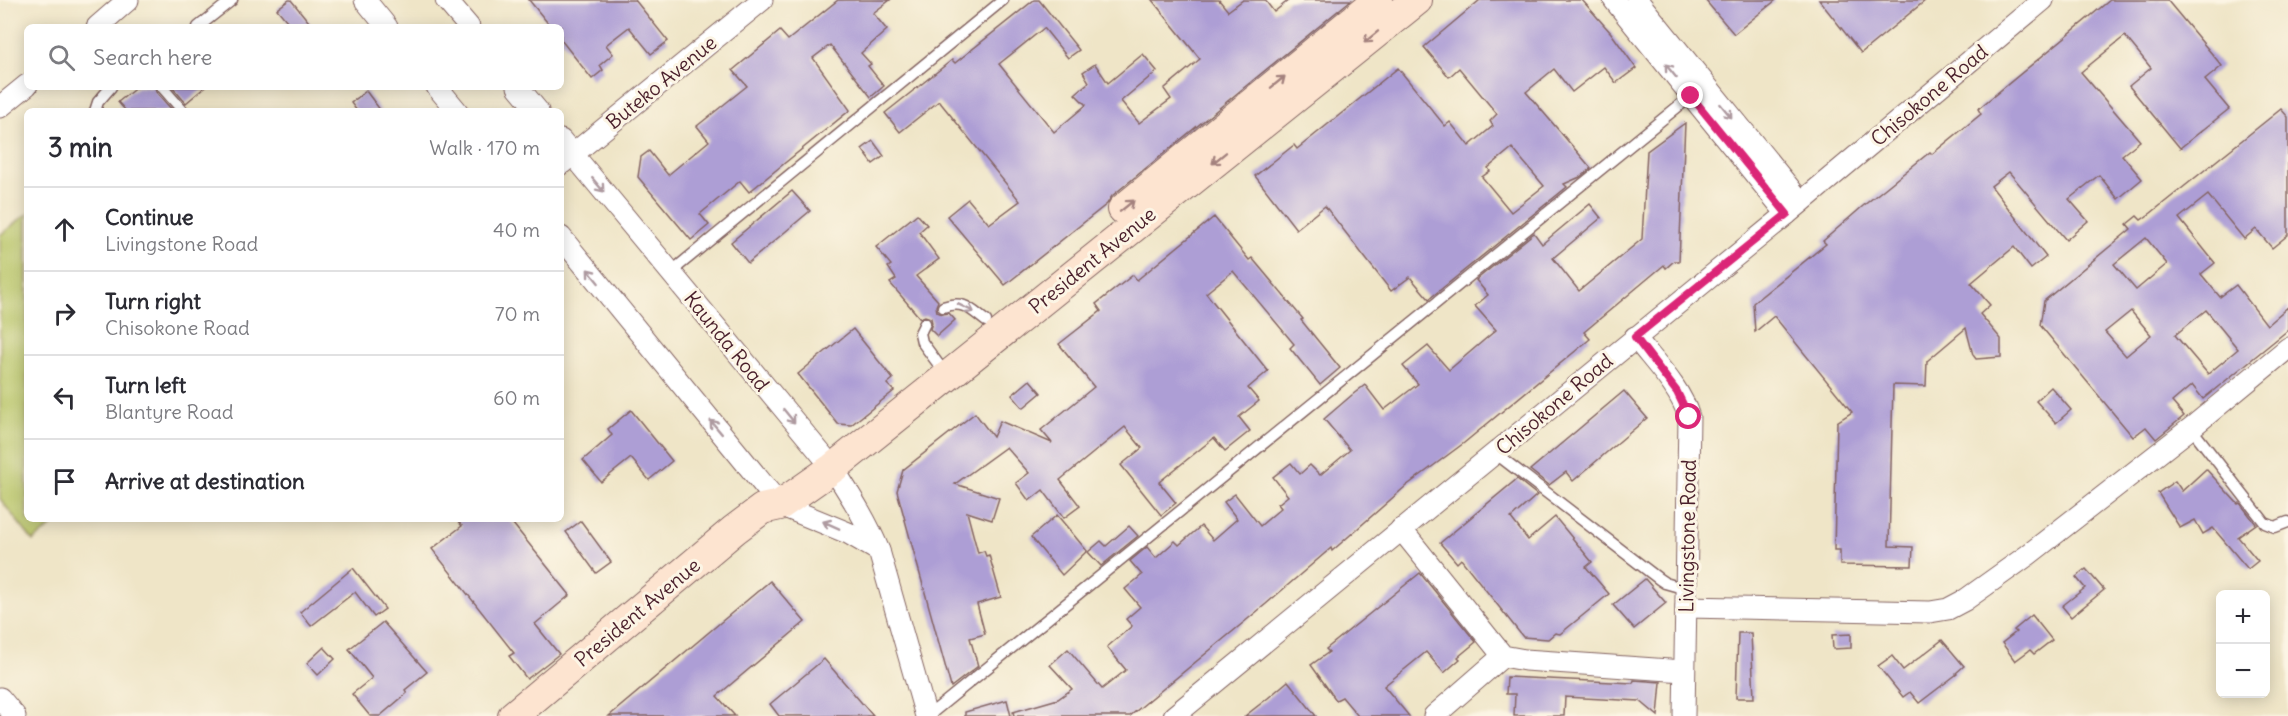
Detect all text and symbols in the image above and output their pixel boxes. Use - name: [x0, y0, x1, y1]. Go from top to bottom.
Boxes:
- search box: [24, 24, 564, 90]
- street label: Buteko Avenue: [601, 30, 721, 134]
- one-way arrow: [1363, 30, 1379, 43]
- street label: Chisokone Road: [1865, 39, 1993, 151]
- icon: search: [45, 41, 78, 74]
- text: Search here: [93, 43, 212, 71]
- one-way arrow: [1664, 63, 1677, 79]
- one-way arrow: [1270, 76, 1286, 89]
- route end: [1677, 82, 1703, 108]
- one-way arrow: [1720, 103, 1733, 119]
- text: 3 min: [48, 131, 113, 164]
- text: Walk · 170 m: [429, 135, 540, 160]
- one-way arrow: [1211, 152, 1227, 165]
- one-way arrow: [592, 177, 605, 193]
- one-way arrow: [1119, 199, 1135, 212]
- street label: President Avenue: [1023, 201, 1161, 319]
- text: Continue: [105, 203, 194, 231]
- icon: ahead: [48, 213, 81, 246]
- text: 40 m: [493, 217, 540, 242]
- text: Livingstone Road: [105, 231, 258, 256]
- one-way arrow: [587, 269, 600, 285]
- street label: Kaunda Road: [679, 286, 775, 396]
- text: Turn right: [105, 287, 201, 315]
- icon: right: [48, 297, 81, 330]
- text: 70 m: [495, 301, 540, 326]
- one-way arrow: [957, 303, 975, 315]
- text: Chisokone Road: [105, 315, 250, 340]
- street label: Chisokone Road: [1490, 348, 1618, 460]
- text: Turn left: [105, 371, 186, 399]
- icon: left: [48, 381, 81, 414]
- text: 60 m: [493, 385, 540, 410]
- text: Blantyre Road: [105, 399, 234, 424]
- route start: [1675, 403, 1701, 429]
- one-way arrow: [783, 408, 796, 424]
- one-way arrow: [710, 419, 723, 435]
- street label: Livingstone Road: [1673, 459, 1701, 613]
- icon: arrive: [48, 465, 81, 498]
- text: Arrive at destination: [105, 467, 305, 495]
- one-way arrow: [823, 519, 841, 530]
- street label: President Avenue: [569, 552, 705, 672]
- map controls: [2216, 590, 2270, 698]
- button: +: [2216, 590, 2270, 644]
- button: −: [2216, 644, 2270, 698]

